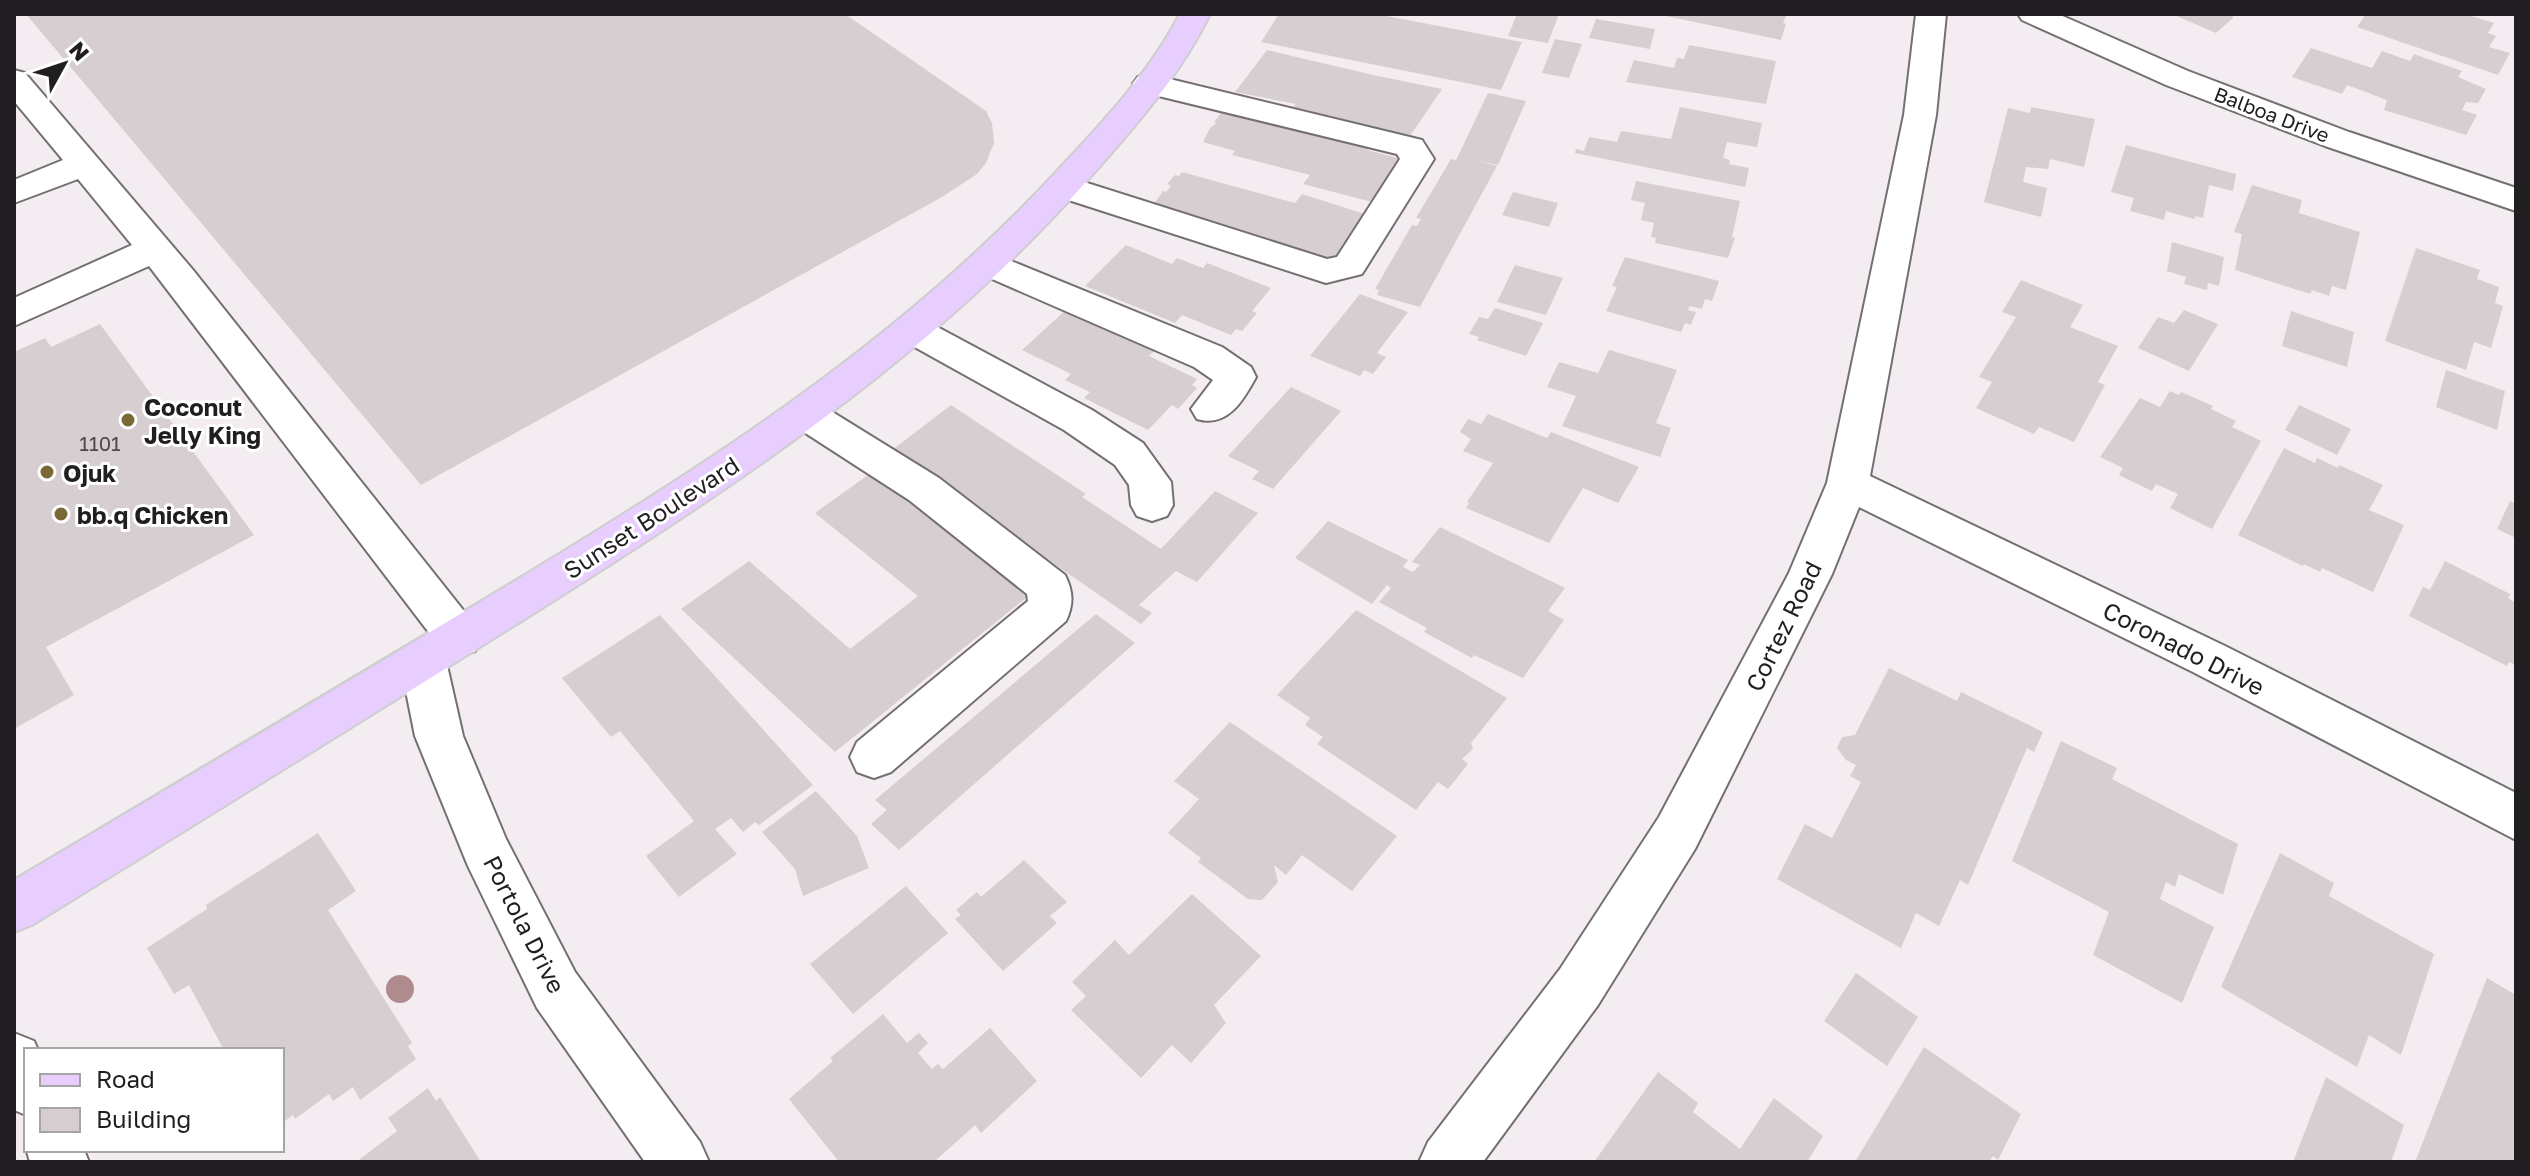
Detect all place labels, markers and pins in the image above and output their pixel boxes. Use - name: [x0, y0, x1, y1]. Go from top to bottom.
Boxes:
- place label: Coconut Jelly King: [144, 392, 261, 449]
- marker: Coconut Jelly King: [119, 411, 137, 429]
- place label: Ojuk: [63, 458, 116, 487]
- marker: Ojuk: [38, 463, 56, 481]
- place label: bb.q Chicken: [77, 500, 228, 529]
- marker: bb.q Chicken: [52, 505, 70, 523]

